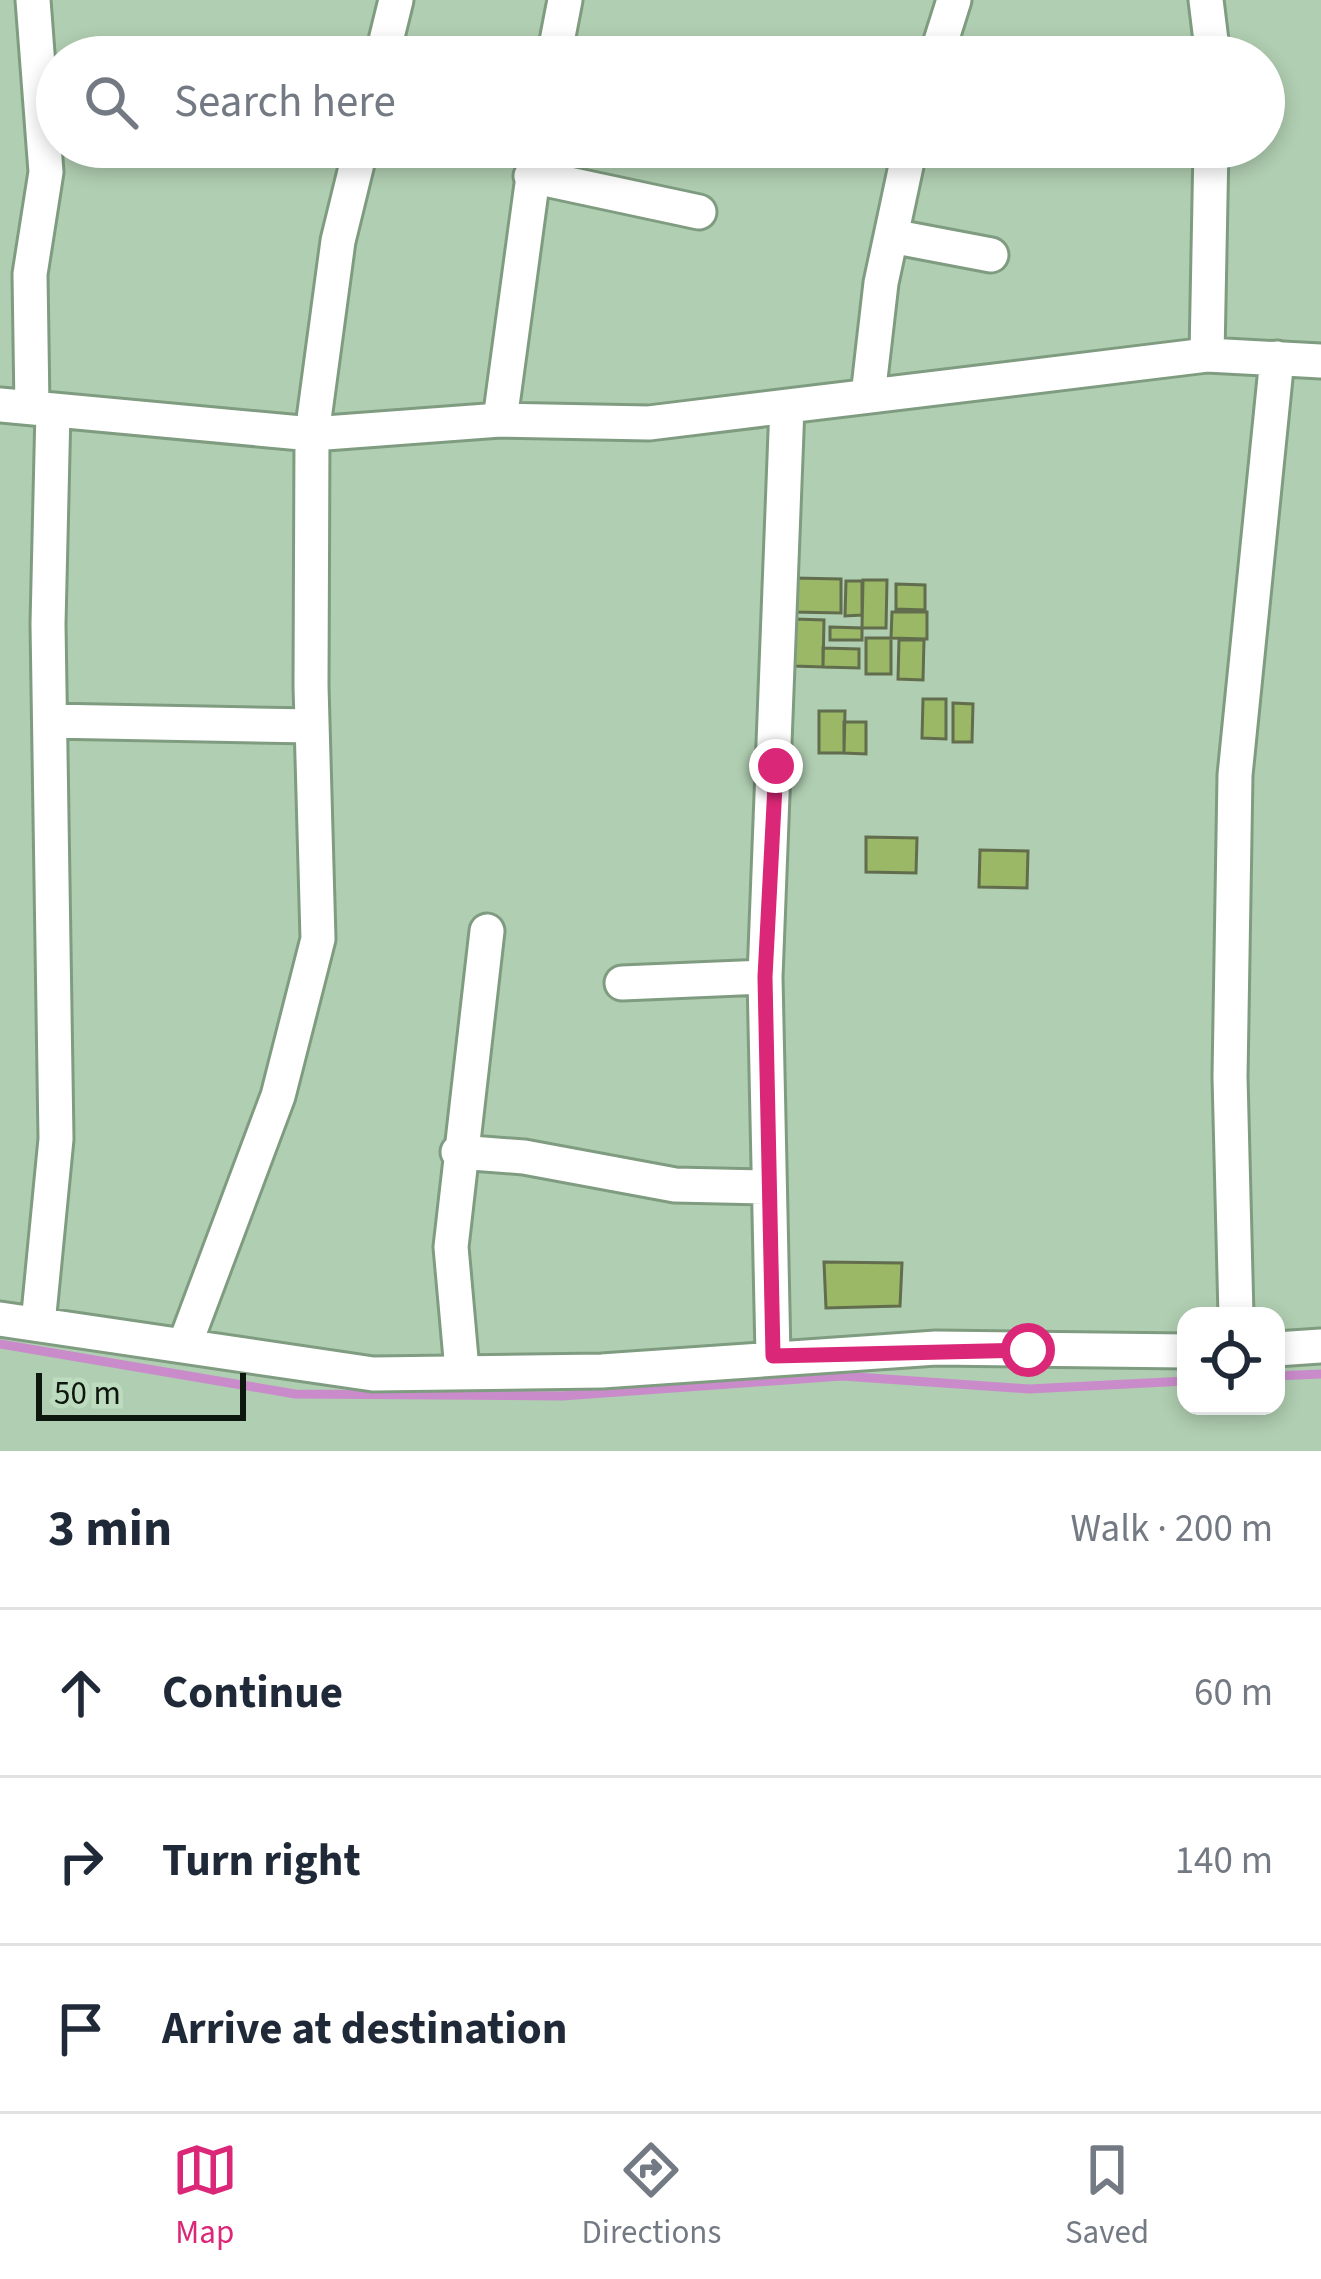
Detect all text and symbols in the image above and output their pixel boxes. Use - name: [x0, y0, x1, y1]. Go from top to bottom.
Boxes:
- search box: [36, 36, 1285, 168]
- icon: search: [78, 69, 144, 135]
- text: Search here: [174, 70, 396, 134]
- route end: [749, 739, 803, 793]
- map controls: [1177, 1307, 1285, 1415]
- button: locate: [1177, 1307, 1285, 1415]
- route start: [1001, 1323, 1055, 1377]
- scale bar: [36, 1367, 246, 1420]
- text: 50 m: [54, 1370, 121, 1417]
- text: 3 min: [48, 1493, 172, 1565]
- text: Walk · 200 m: [1070, 1501, 1273, 1557]
- icon: ahead: [48, 1660, 114, 1726]
- text: Continue: [162, 1661, 343, 1725]
- text: 60 m: [1194, 1665, 1273, 1721]
- icon: right: [48, 1828, 114, 1894]
- text: Turn right: [162, 1829, 361, 1893]
- text: 140 m: [1175, 1833, 1273, 1889]
- icon: arrive: [48, 1996, 114, 2062]
- text: Arrive at destination: [162, 1997, 567, 2061]
- tab: Map: [172, 2137, 238, 2256]
- tab: Directions: [582, 2137, 721, 2256]
- tab: Saved: [1065, 2137, 1149, 2256]

